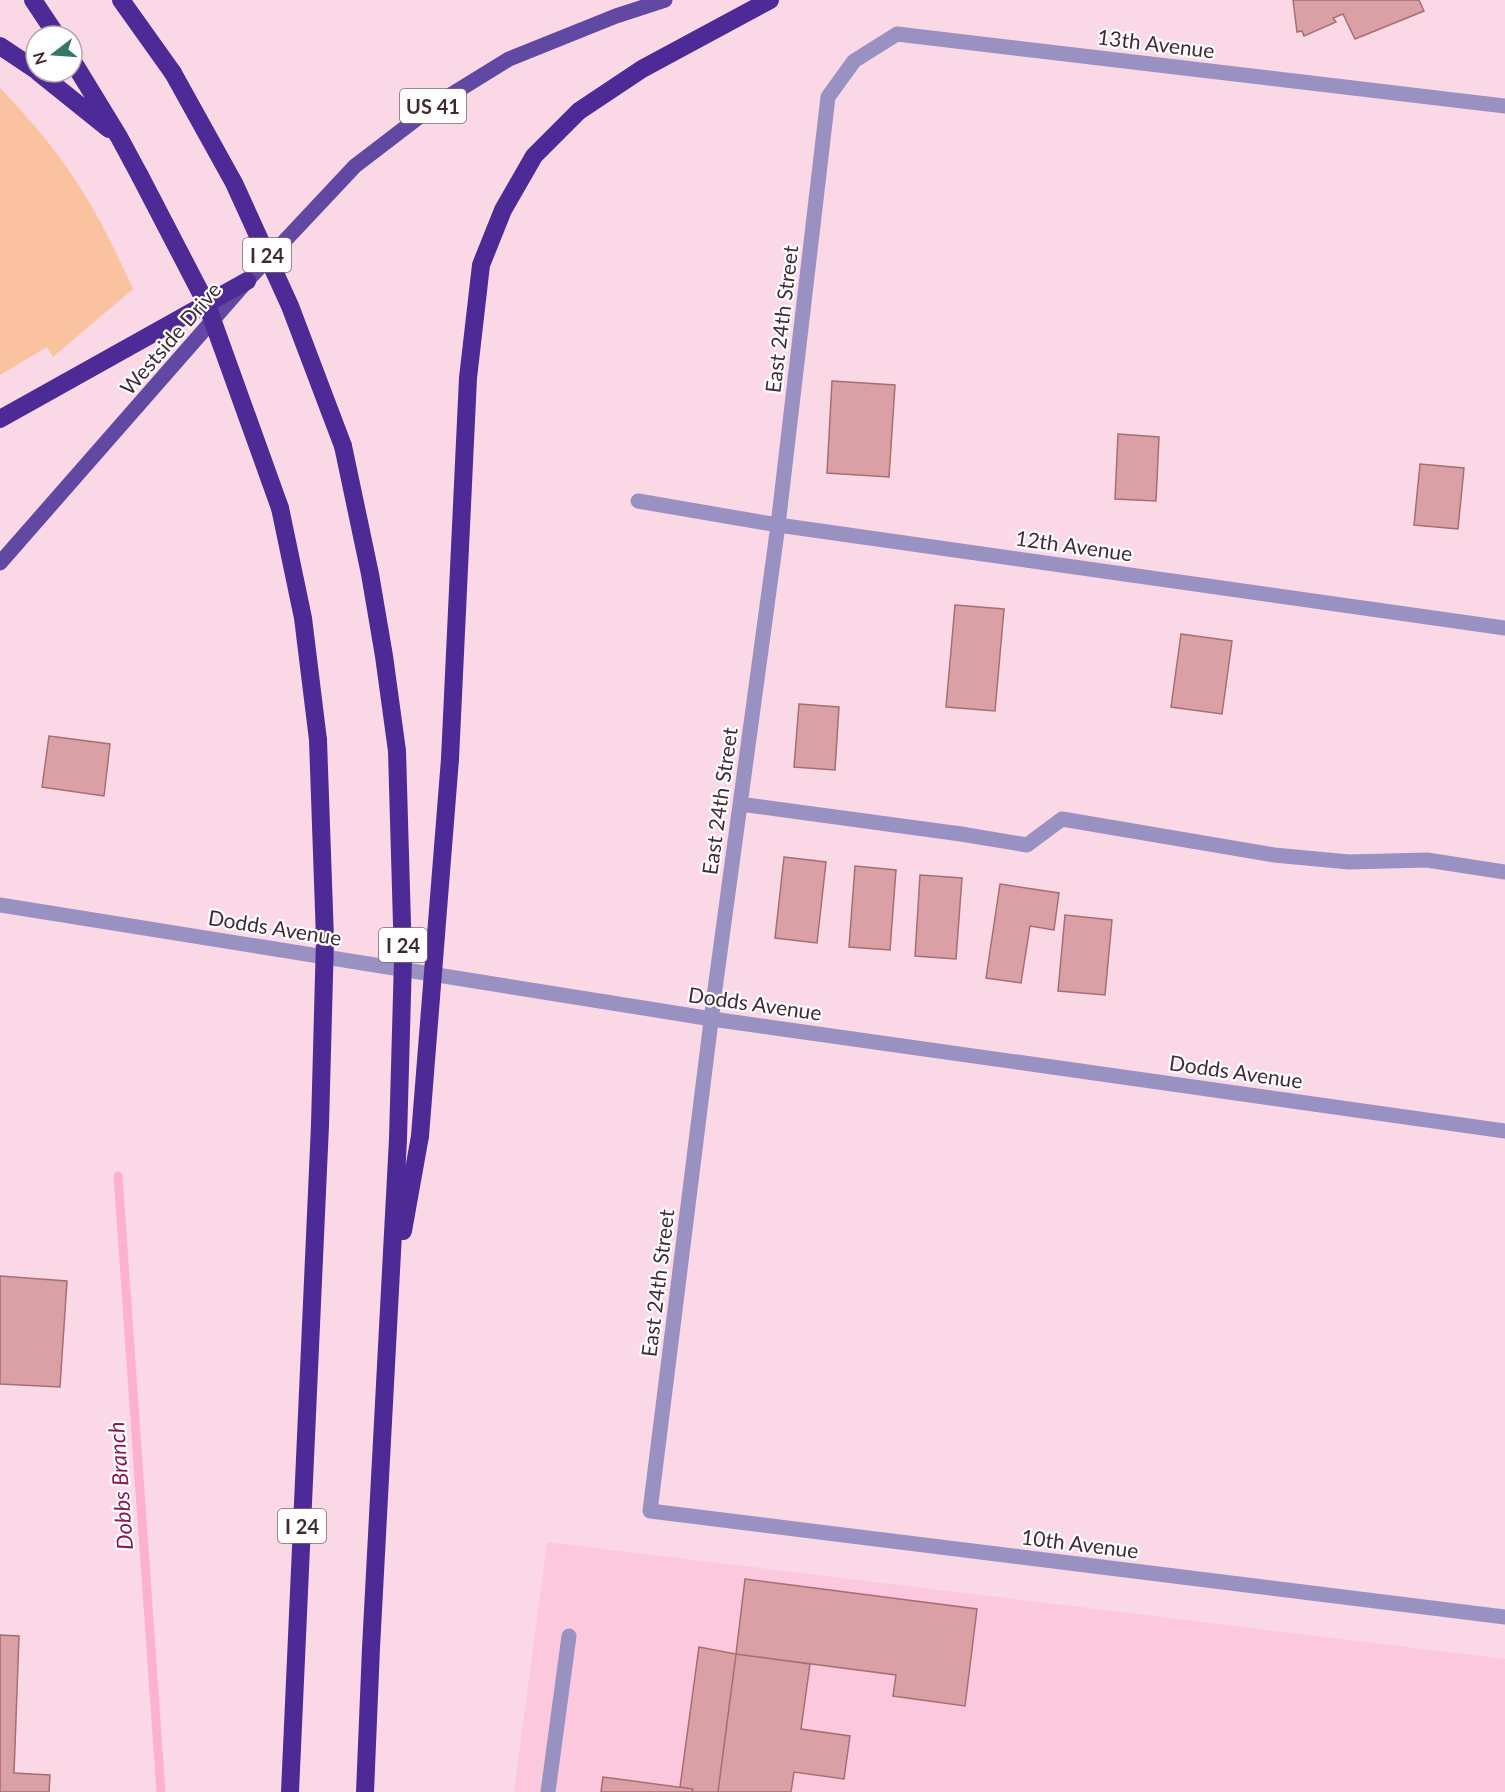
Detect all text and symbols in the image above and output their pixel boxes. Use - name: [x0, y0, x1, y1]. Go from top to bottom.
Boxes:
- street label: 13th Avenue: [1096, 23, 1216, 63]
- north arrow: [24, 24, 84, 84]
- text: N: [28, 50, 50, 67]
- road number: US 41: [400, 89, 466, 123]
- road number: I 24: [243, 238, 291, 272]
- street label: East 24th Street: [760, 243, 803, 394]
- street label: Westside Drive: [114, 277, 226, 399]
- street label: 12th Avenue: [1014, 524, 1134, 566]
- street label: East 24th Street: [696, 725, 742, 876]
- street label: Dodds Avenue: [207, 904, 343, 950]
- road number: I 24: [379, 928, 427, 962]
- street label: Dodds Avenue: [687, 981, 823, 1025]
- street label: Dodds Avenue: [1168, 1049, 1304, 1093]
- street label: East 24th Street: [636, 1207, 679, 1358]
- water label: Dobbs Branch: [102, 1421, 138, 1551]
- road number: I 24: [278, 1509, 326, 1543]
- street label: 10th Avenue: [1020, 1523, 1140, 1563]

